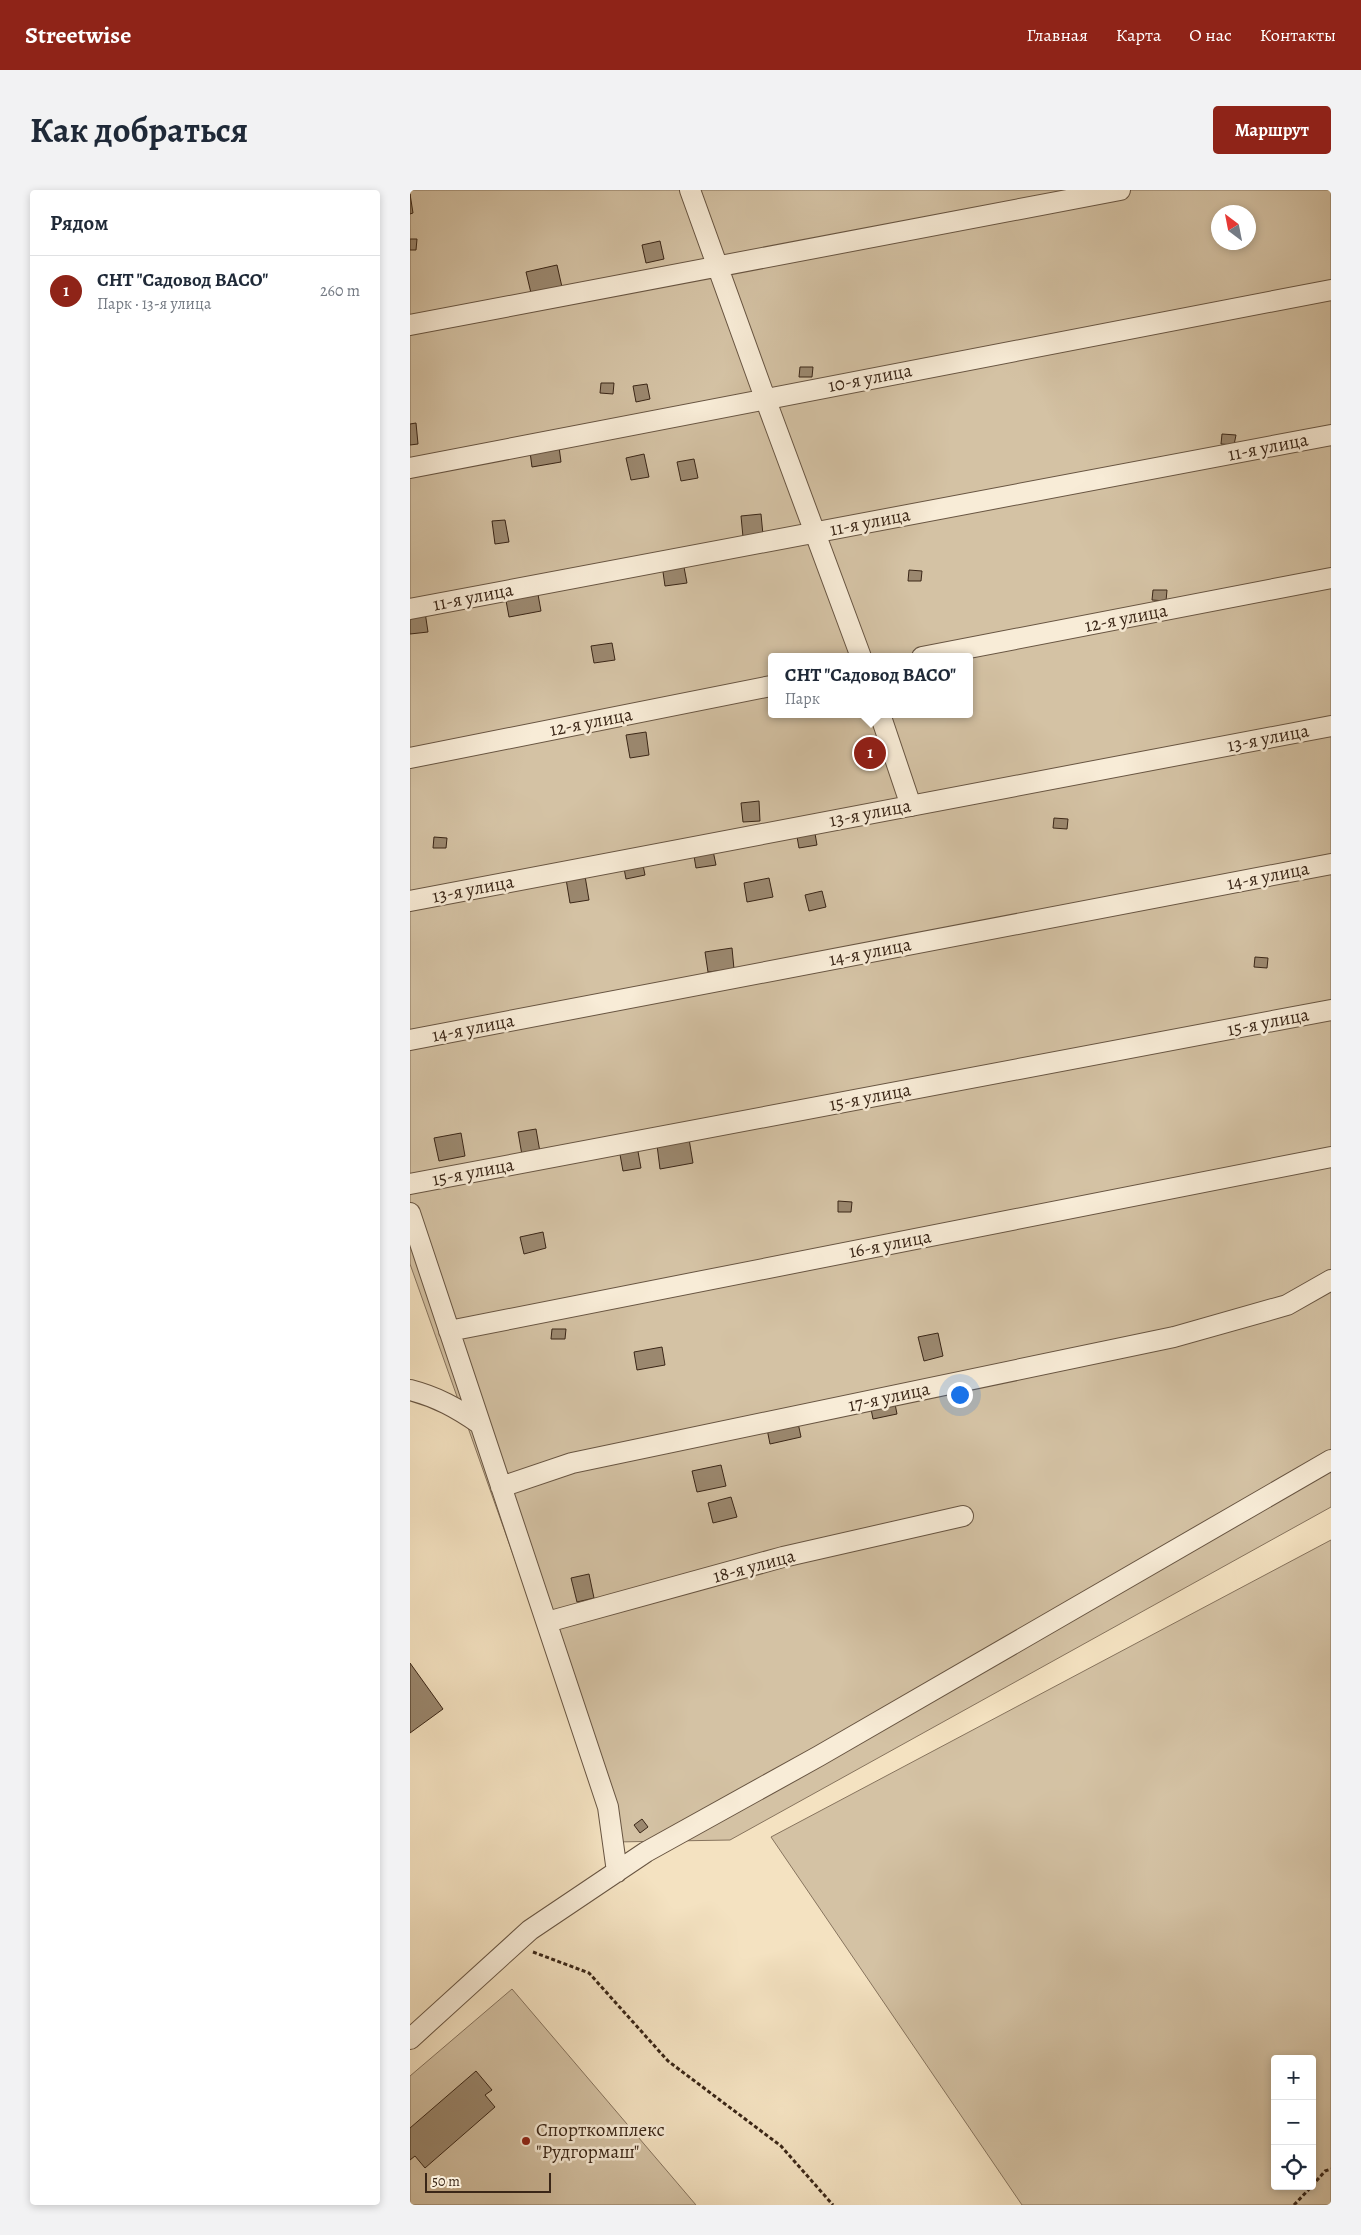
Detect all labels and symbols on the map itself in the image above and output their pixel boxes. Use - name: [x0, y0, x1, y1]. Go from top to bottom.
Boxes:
- north arrow: [1211, 205, 1256, 250]
- street label: 10-я улица: [826, 357, 914, 399]
- street label: 11-я улица: [1226, 426, 1311, 468]
- street label: 11-я улица: [828, 501, 913, 543]
- street label: 11-я улица: [431, 576, 516, 618]
- street label: 12-я улица: [1082, 597, 1170, 639]
- street label: 12-я улица: [547, 701, 635, 743]
- street label: 13-я улица: [1225, 717, 1311, 759]
- pin: 1: [854, 734, 886, 772]
- street label: 13-я улица: [827, 792, 913, 834]
- street label: 14-я улица: [1225, 855, 1312, 897]
- street label: 13-я улица: [430, 868, 516, 910]
- street label: 14-я улица: [827, 931, 914, 973]
- street label: 15-я улица: [1225, 1001, 1311, 1043]
- street label: 14-я улица: [430, 1007, 517, 1049]
- street label: 15-я улица: [827, 1076, 913, 1118]
- street label: 15-я улица: [430, 1151, 516, 1193]
- street label: 16-я улица: [847, 1223, 934, 1265]
- street label: 17-я улица: [846, 1376, 932, 1418]
- your location: [947, 1382, 973, 1408]
- street label: 18-я улица: [710, 1543, 798, 1589]
- place label: Спорткомплекс "Рудгормаш": [536, 2117, 665, 2165]
- marker: Спорткомплекс "Рудгормаш": [520, 2135, 532, 2147]
- scale bar: [425, 2170, 551, 2193]

